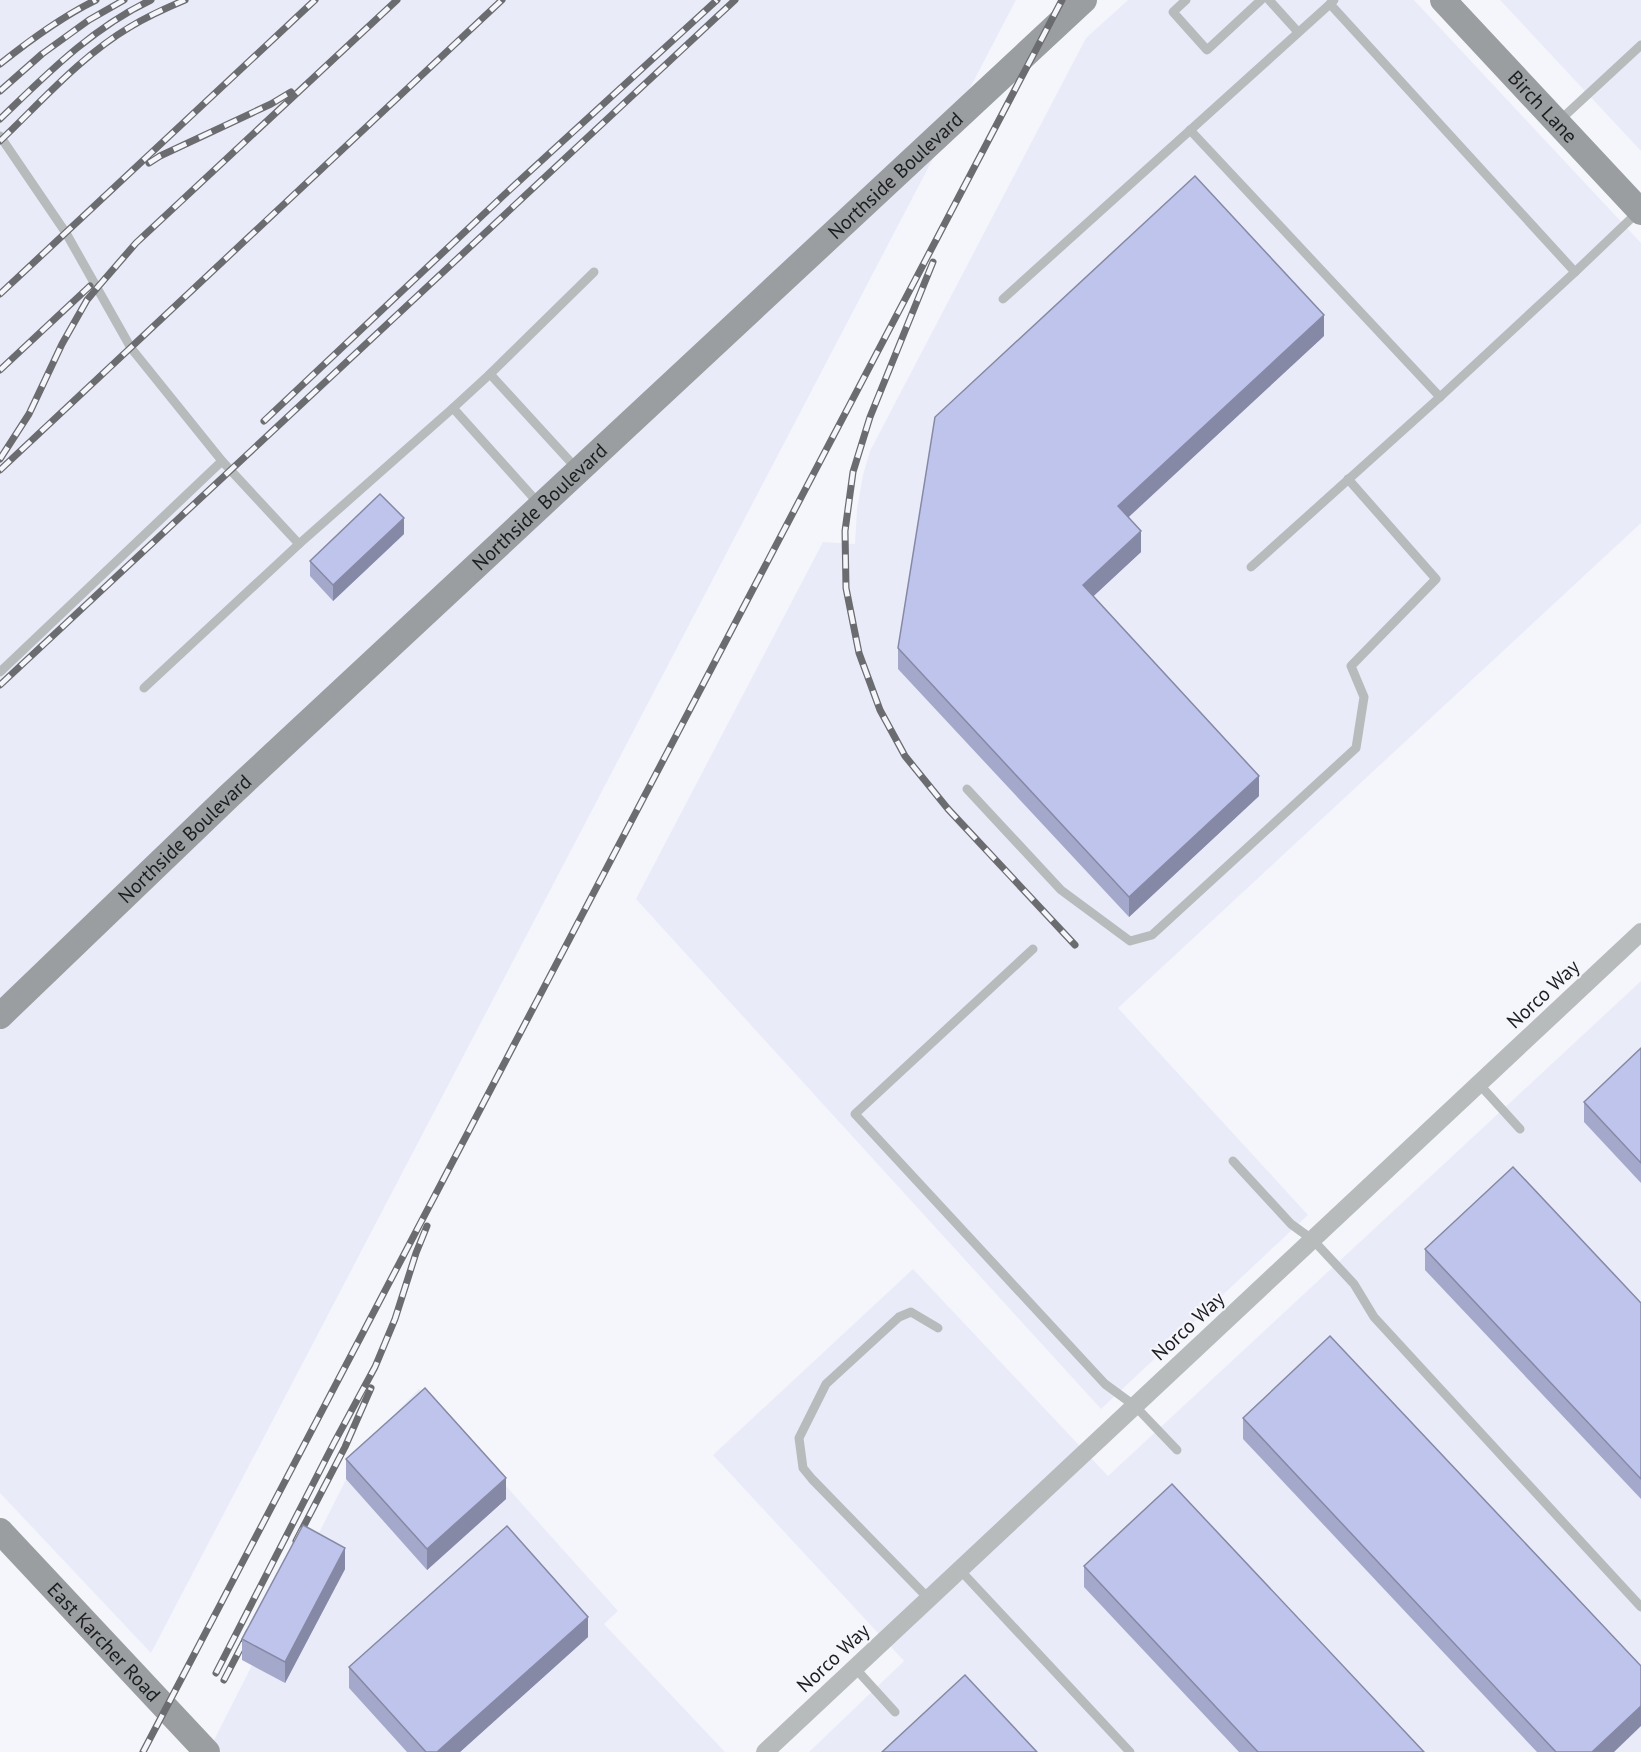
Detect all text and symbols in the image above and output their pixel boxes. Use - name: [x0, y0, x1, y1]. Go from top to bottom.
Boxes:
- street label: Birch Lane: [1502, 65, 1583, 149]
- street label: Northside Boulevard: [822, 106, 968, 245]
- street label: Northside Boulevard: [467, 438, 613, 576]
- street label: Northside Boulevard: [112, 769, 257, 909]
- street label: Norco Way: [1501, 953, 1585, 1034]
- street label: Norco Way: [1146, 1285, 1230, 1366]
- street label: East Karcher Road: [42, 1577, 166, 1707]
- street label: Norco Way: [791, 1617, 875, 1698]

